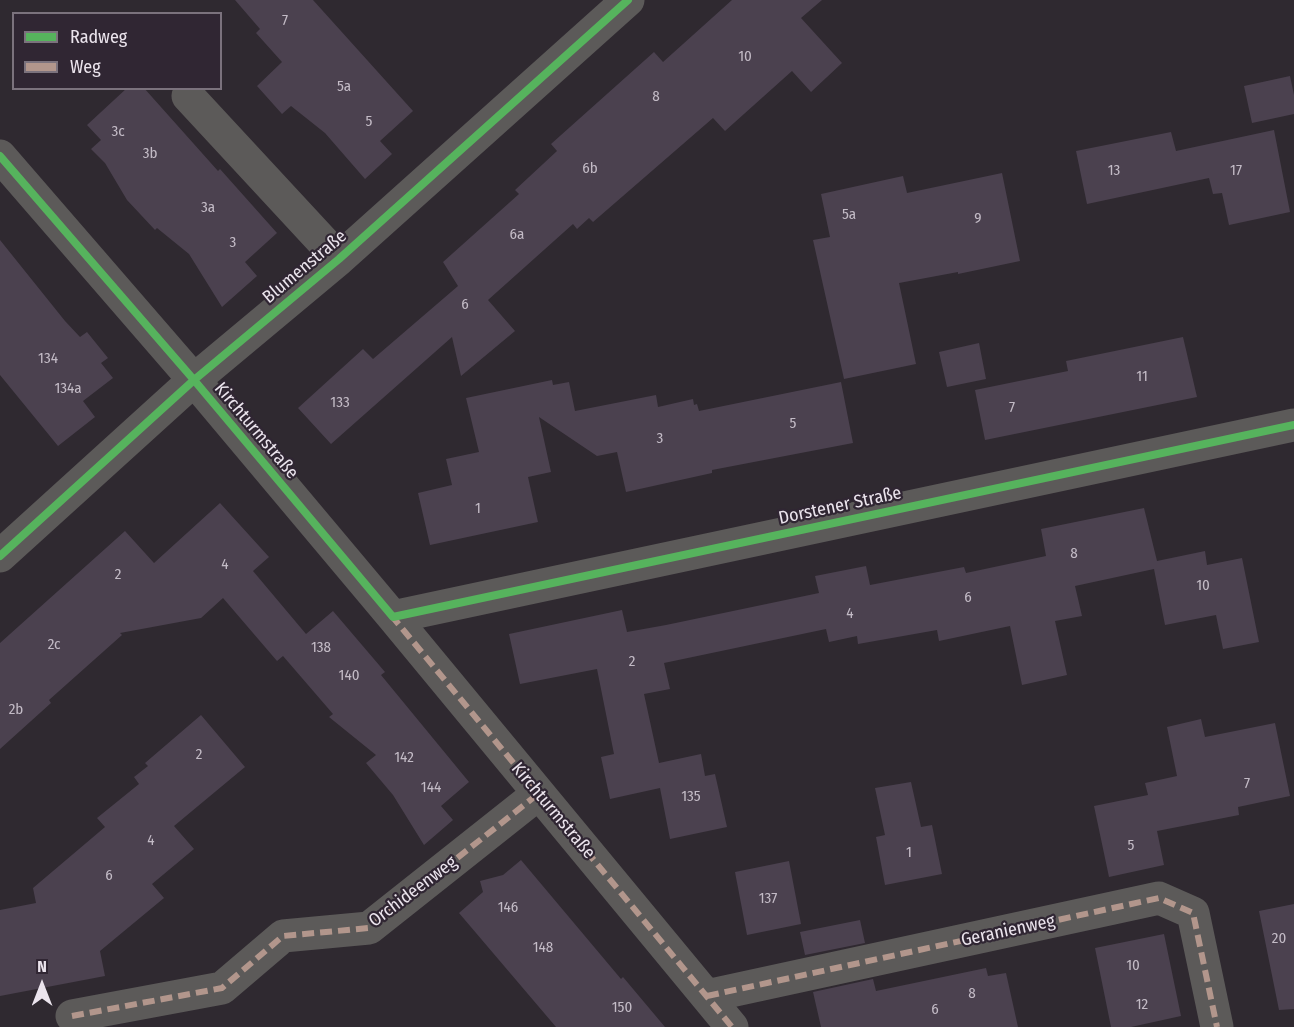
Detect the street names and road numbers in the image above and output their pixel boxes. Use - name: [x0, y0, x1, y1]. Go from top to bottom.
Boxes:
- street label: Blumenstraße: [259, 226, 351, 308]
- street label: Kirchturmstraße: [209, 378, 303, 484]
- street label: Dorstener Straße: [777, 482, 903, 530]
- street label: Kirchturmstraße: [506, 758, 600, 864]
- street label: Orchideenweg: [365, 852, 461, 932]
- street label: Geranienweg: [959, 911, 1057, 951]

